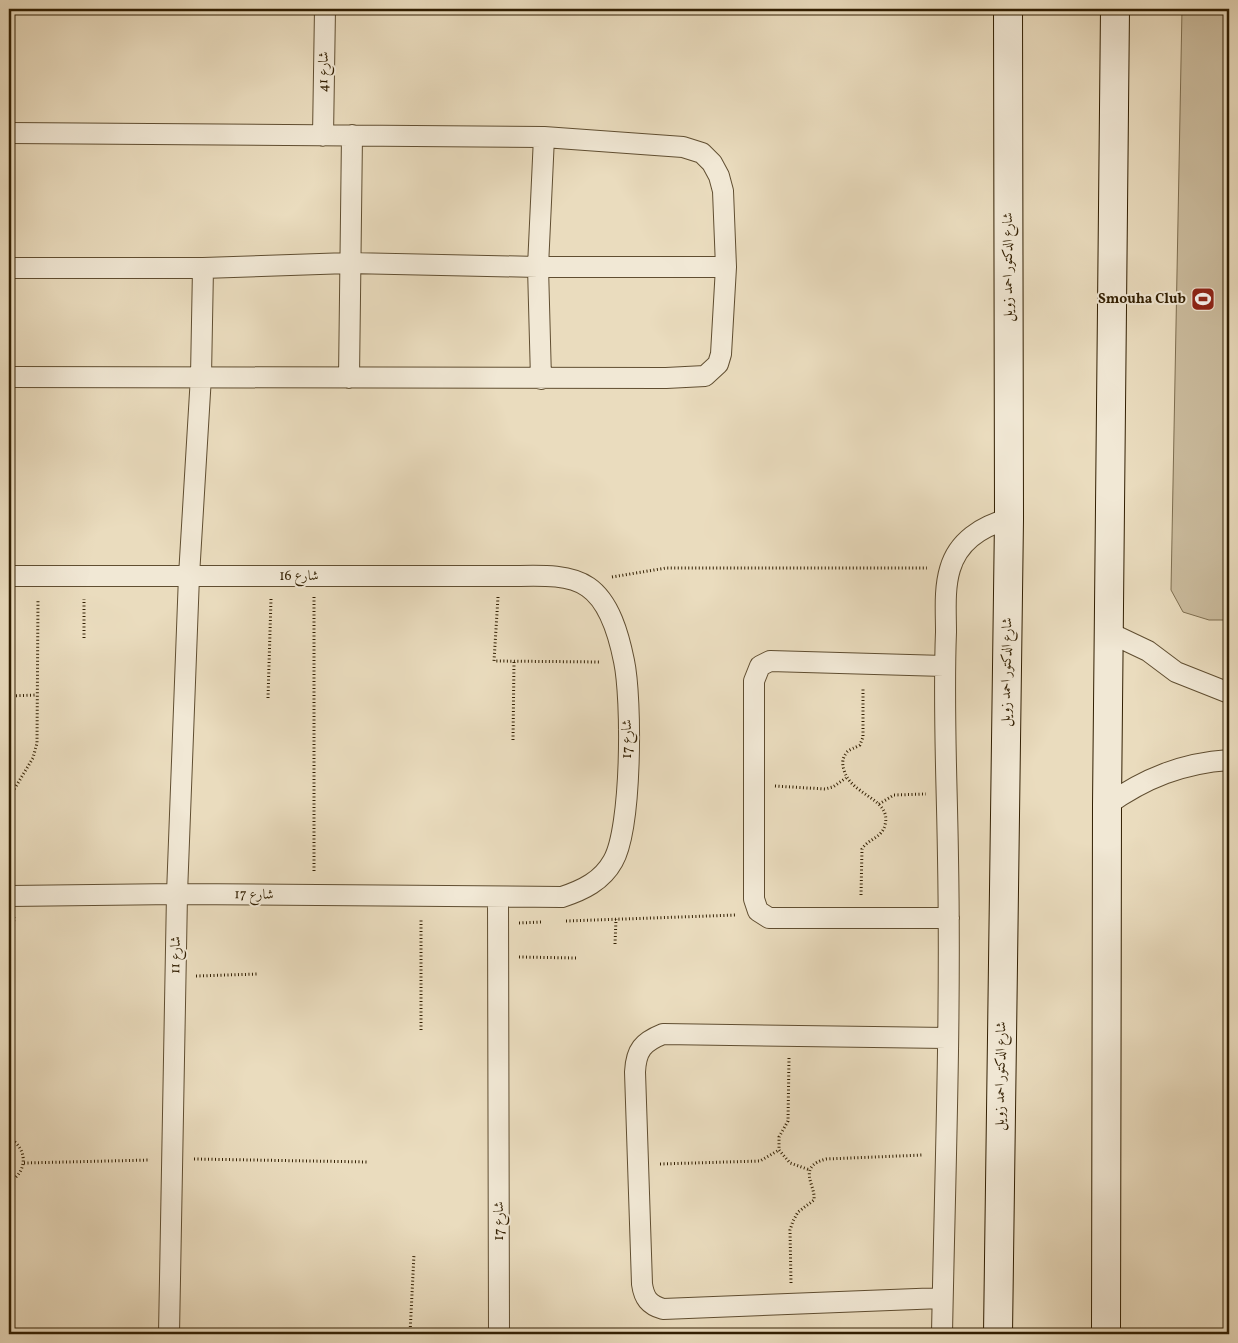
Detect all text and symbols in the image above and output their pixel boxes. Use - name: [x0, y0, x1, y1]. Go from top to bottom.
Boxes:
- street label: شارع 41: [314, 51, 335, 93]
- street label: شارع الدكتور احمد زويل: [999, 212, 1019, 322]
- sports icon: Smouha Club: [1190, 286, 1216, 312]
- place label: Smouha Club: [1098, 290, 1186, 309]
- street label: شارع 16: [279, 567, 319, 587]
- street label: شارع الدكتور احمد زويل: [997, 617, 1018, 727]
- street label: شارع 17: [618, 719, 638, 759]
- street label: شارع 17: [234, 885, 274, 906]
- street label: شارع 11: [166, 936, 187, 974]
- street label: شارع الدكتور احمد زويل: [991, 1021, 1012, 1131]
- street label: شارع 17: [490, 1201, 510, 1241]

